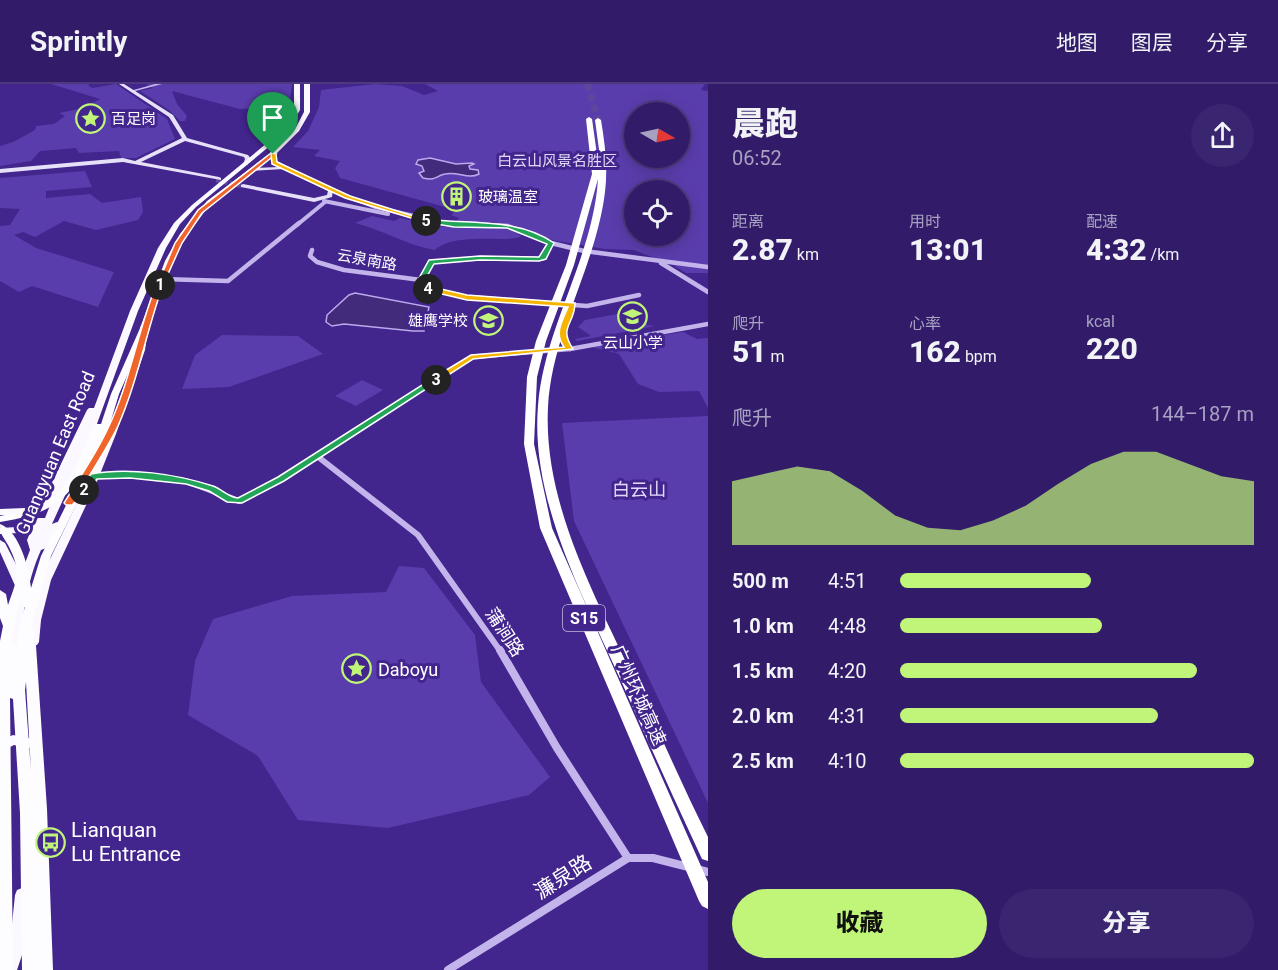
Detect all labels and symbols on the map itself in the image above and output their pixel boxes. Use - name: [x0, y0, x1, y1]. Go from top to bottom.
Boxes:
- pin: [247, 92, 298, 154]
- north arrow: [624, 102, 690, 168]
- place icon: 百足岗: [74, 103, 106, 135]
- place label: 百足岗: [111, 110, 156, 128]
- park label: 白云山风景名胜区: [497, 152, 617, 170]
- building icon: 玻璃温室: [441, 181, 473, 213]
- place label: 玻璃温室: [478, 188, 538, 206]
- pin: 5: [411, 206, 441, 236]
- street label: 云泉南路: [336, 246, 398, 274]
- pin: 1: [145, 270, 175, 300]
- pin: 4: [413, 274, 443, 304]
- school or university icon: 云山小学: [617, 300, 649, 332]
- school or university icon: 雄鹰学校: [473, 305, 505, 337]
- place label: 雄鹰学校: [408, 312, 468, 330]
- place label: 云山小学: [603, 334, 663, 352]
- pin: 3: [421, 365, 451, 395]
- street label: Guangyuan East Road: [11, 368, 99, 538]
- pin: 2: [69, 475, 99, 505]
- park label: 白云山: [612, 479, 666, 500]
- street label: 蒲涧路: [481, 604, 529, 660]
- road number: S15: [563, 605, 605, 631]
- street label: 广州环城高速: [607, 641, 671, 749]
- place icon: Daboyu: [341, 653, 373, 685]
- place label: Daboyu: [378, 659, 438, 680]
- place label: Lianquan Lu Entrance: [71, 818, 181, 866]
- bus stop icon: Lianquan Lu Entrance: [34, 826, 66, 858]
- street label: 濂泉路: [530, 850, 596, 904]

